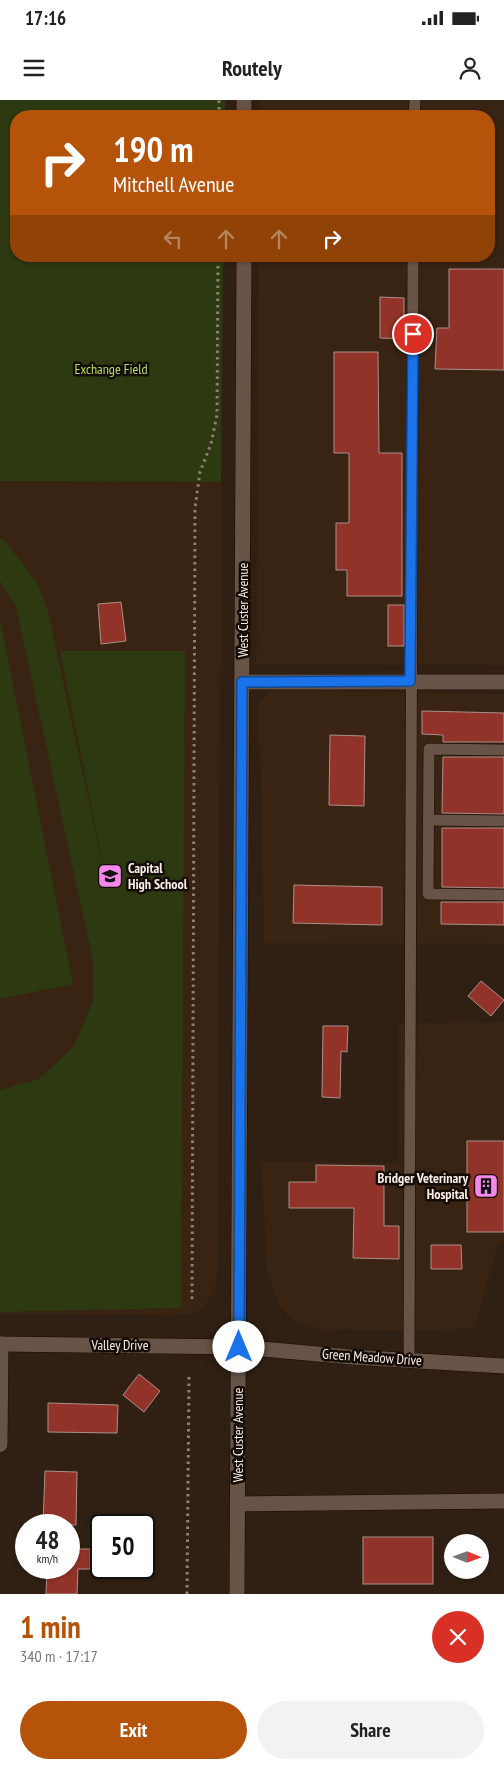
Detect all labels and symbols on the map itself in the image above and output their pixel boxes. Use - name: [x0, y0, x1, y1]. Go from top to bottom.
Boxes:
- pin: [392, 313, 434, 355]
- park label: Exchange Field: [74, 360, 148, 378]
- street label: West Custer Avenue: [234, 562, 252, 657]
- place label: Capital High School: [128, 859, 188, 893]
- school or university icon: Capital High School: [97, 863, 123, 889]
- place label: Bridger Veterinary Hospital: [378, 1169, 469, 1203]
- building icon: Bridger Veterinary Hospital: [473, 1173, 499, 1199]
- position arrow: [212, 1320, 264, 1372]
- street label: Valley Drive: [91, 1336, 149, 1354]
- street label: Green Meadow Drive: [322, 1345, 423, 1369]
- street label: West Custer Avenue: [229, 1387, 247, 1482]
- speed limit sign: 50: [90, 1514, 155, 1579]
- north arrow: [444, 1534, 489, 1579]

